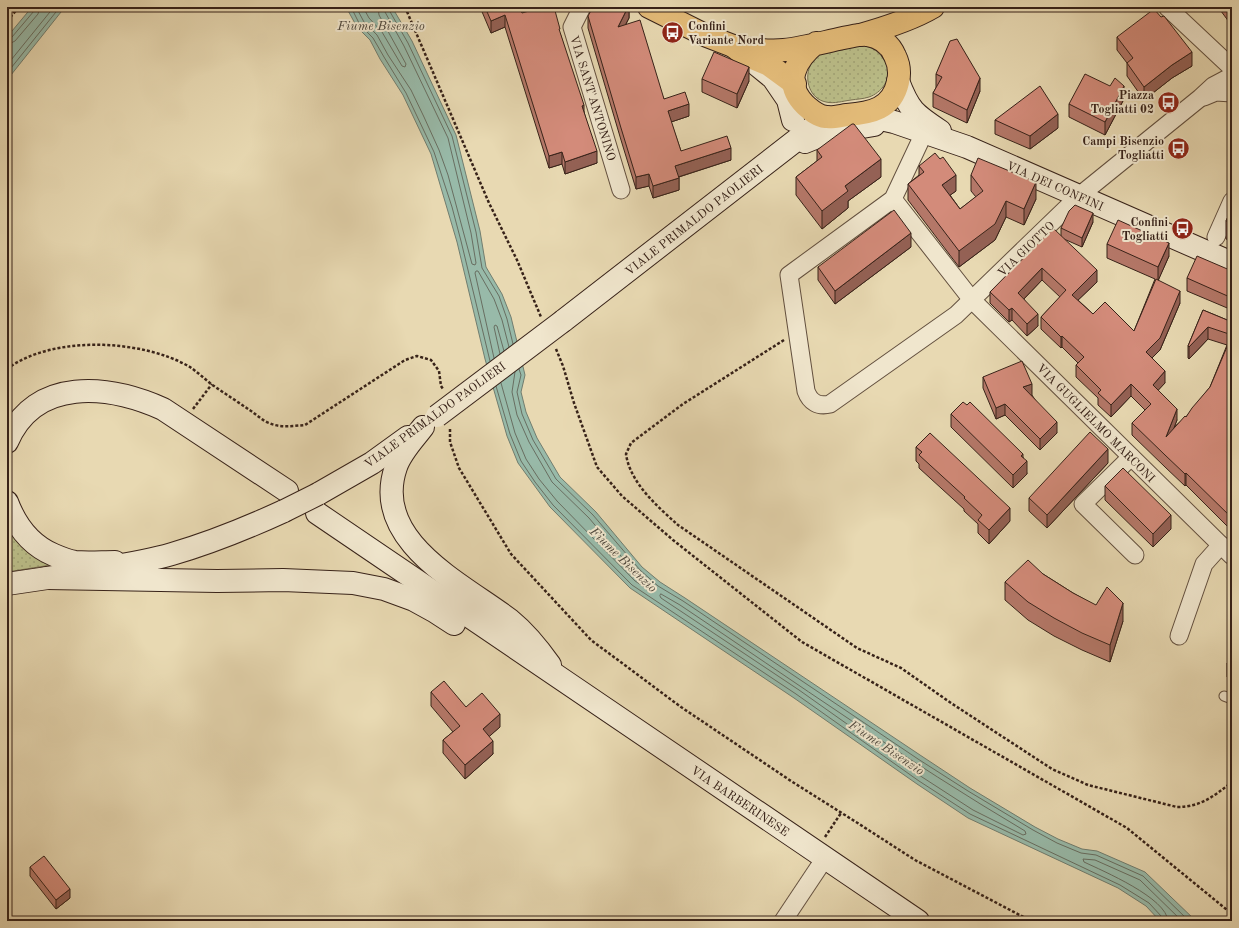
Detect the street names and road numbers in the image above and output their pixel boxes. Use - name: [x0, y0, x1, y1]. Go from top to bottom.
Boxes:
- street label: VIA SANT'ANTONINO: [567, 34, 617, 162]
- street label: VIA DEI CONFINI: [1004, 160, 1105, 214]
- street label: VIALE PRIMALDO PAOLIERI: [623, 163, 766, 278]
- street label: VIA GIOTTO: [996, 220, 1057, 280]
- street label: VIALE PRIMALDO PAOLIERI: [363, 360, 509, 471]
- street label: VIA GUGLIELMO MARCONI: [1034, 362, 1157, 485]
- street label: VIA BARBERINESE: [688, 765, 791, 839]

